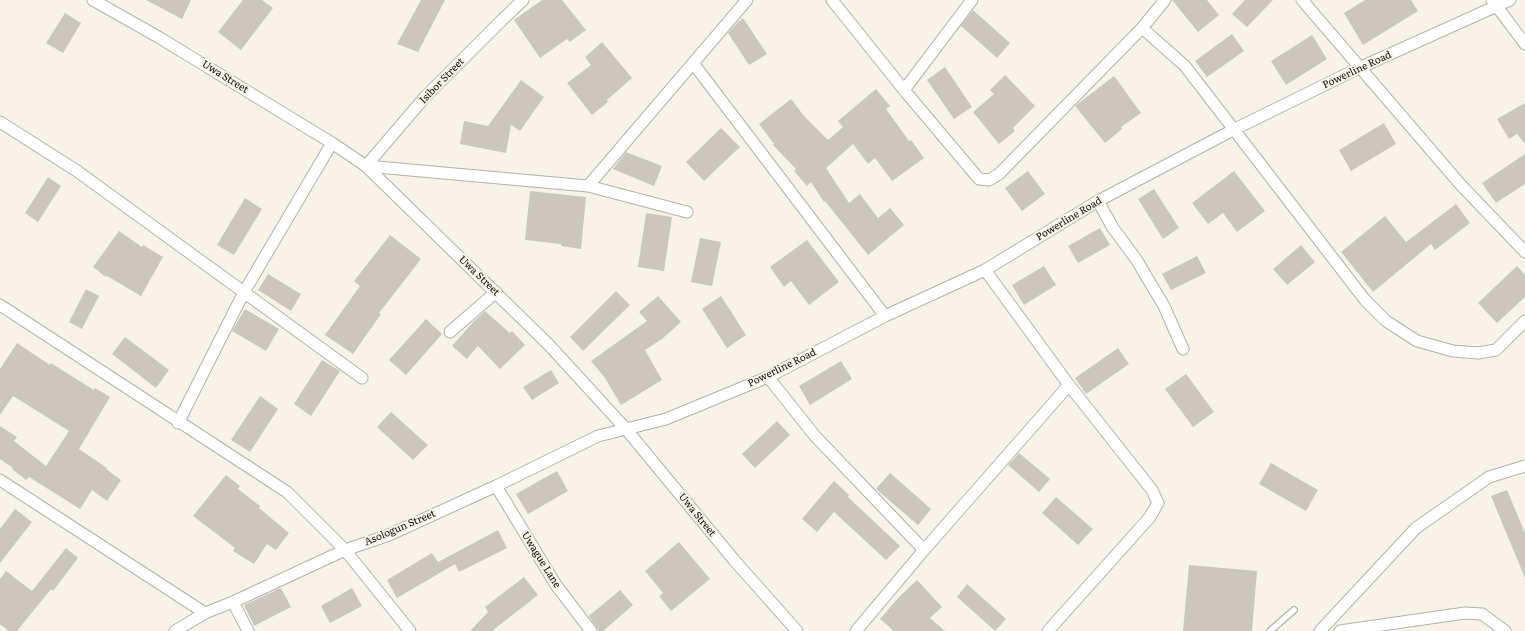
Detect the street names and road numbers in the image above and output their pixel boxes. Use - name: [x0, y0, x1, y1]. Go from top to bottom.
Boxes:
- street label: Powerline Road: [1321, 49, 1393, 91]
- street label: Isibor Street: [417, 56, 467, 106]
- street label: Uwa Street: [200, 58, 250, 96]
- street label: Powerline Road: [1034, 195, 1104, 243]
- street label: Uwa Street: [456, 254, 502, 298]
- street label: Powerline Road: [746, 346, 818, 390]
- street label: Uwa Street: [676, 491, 718, 539]
- street label: Asologun Street: [363, 508, 437, 548]
- street label: Uwague Lane: [519, 530, 563, 590]

